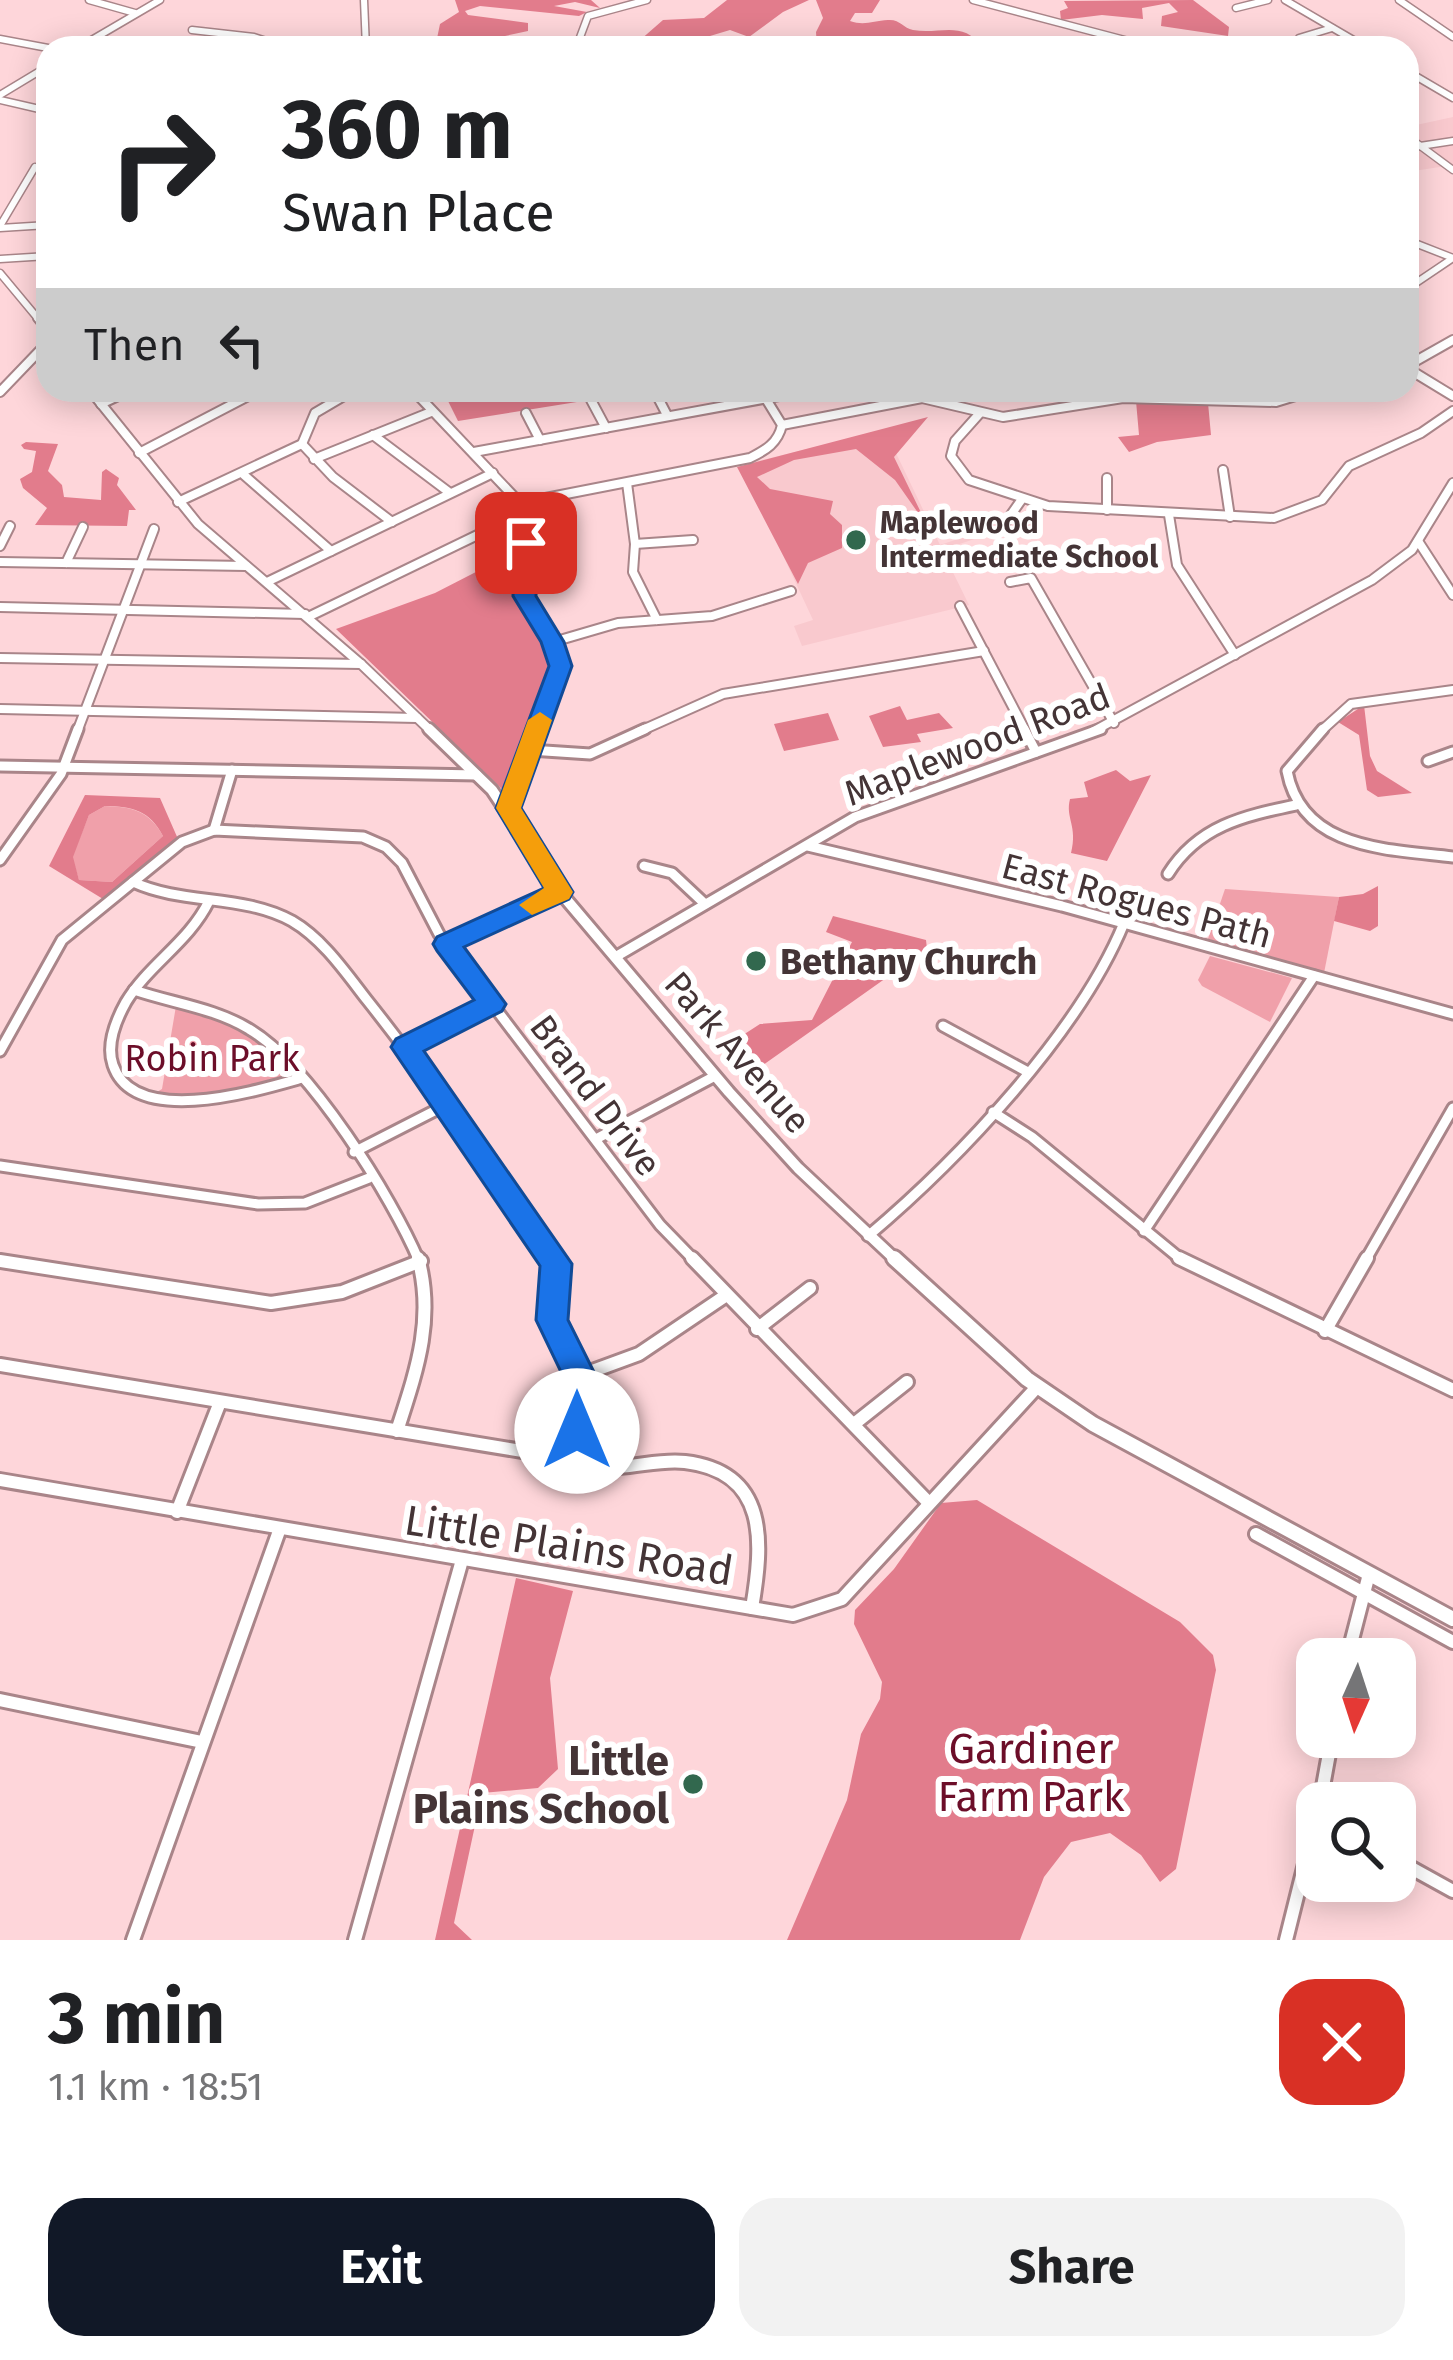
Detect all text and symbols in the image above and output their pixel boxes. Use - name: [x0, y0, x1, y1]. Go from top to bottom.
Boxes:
- text: 360 m: [282, 79, 513, 180]
- icon: right: [84, 84, 240, 240]
- text: Swan Place: [282, 181, 555, 245]
- icon: left: [209, 312, 275, 378]
- text: Then: [84, 318, 185, 372]
- pin: [475, 492, 577, 594]
- place label: Maplewood Intermediate School: [880, 505, 1158, 575]
- icon: arrive: [493, 510, 559, 576]
- marker: Maplewood Intermediate School: [843, 527, 869, 553]
- street label: Maplewood Road: [838, 674, 1116, 816]
- street label: East Rogues Path: [997, 844, 1276, 958]
- place label: Bethany Church: [780, 940, 1037, 984]
- marker: Bethany Church: [743, 948, 769, 974]
- street label: Park Avenue: [655, 963, 819, 1143]
- street label: Brand Drive: [520, 1006, 670, 1185]
- park label: Robin Park: [124, 1037, 300, 1081]
- position arrow: [514, 1368, 640, 1494]
- street label: Little Plains Road: [401, 1495, 737, 1597]
- north arrow: [1296, 1638, 1416, 1758]
- map controls: [1296, 1638, 1416, 1902]
- park label: Gardiner Farm Park: [938, 1724, 1125, 1822]
- place label: Little Plains School: [413, 1736, 670, 1834]
- marker: Little Plains School: [680, 1771, 706, 1797]
- button: search: [1296, 1782, 1416, 1902]
- text: 3 min: [48, 1976, 225, 2062]
- button: close: [1279, 1979, 1405, 2105]
- text: 1.1 km · 18:51: [48, 2064, 263, 2110]
- button: Exit: [48, 2198, 715, 2336]
- button: Share: [739, 2198, 1405, 2336]

